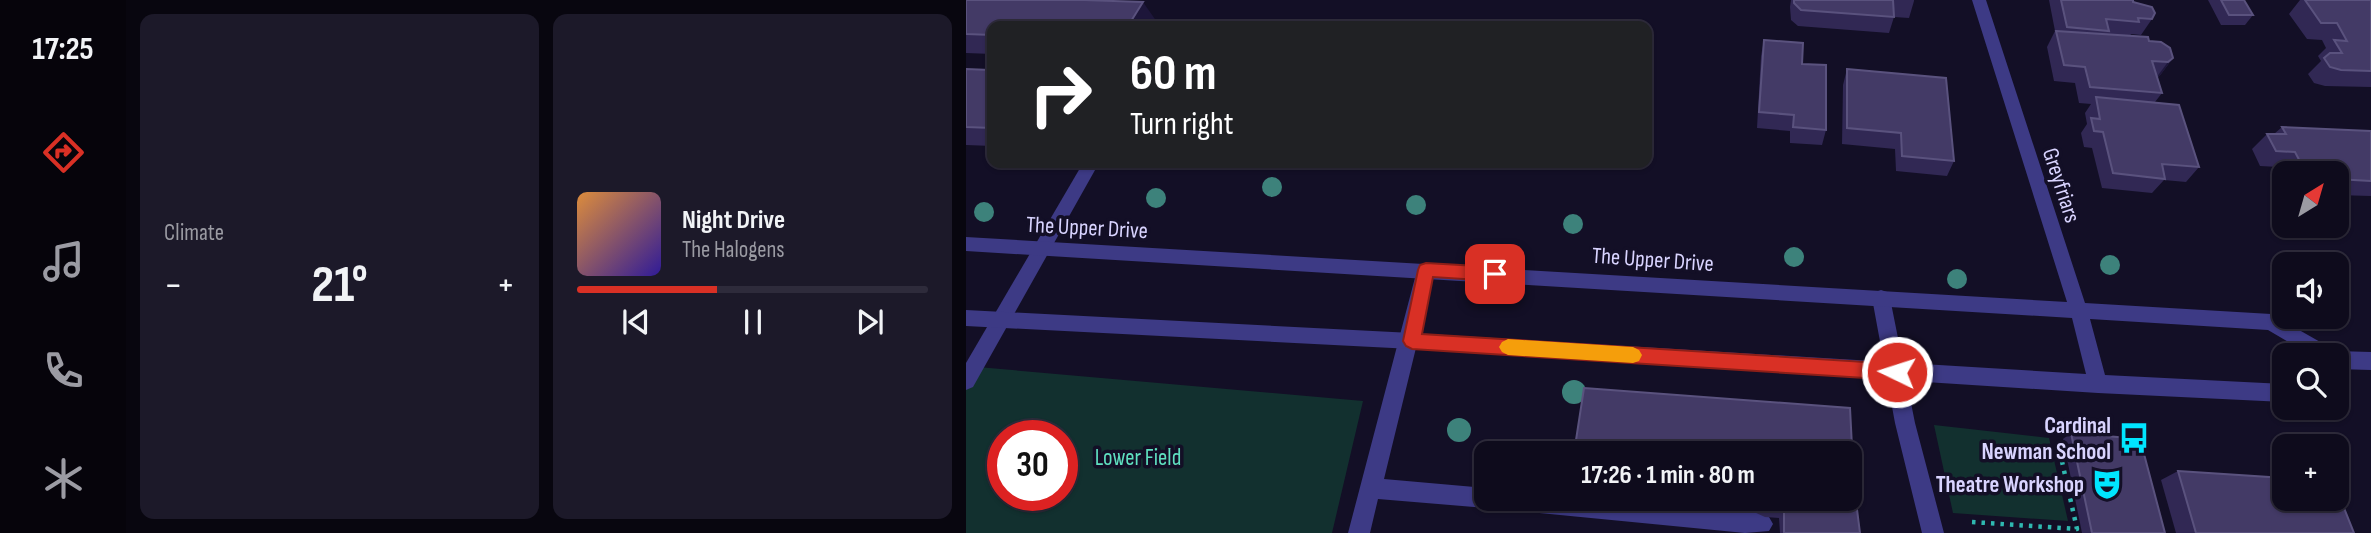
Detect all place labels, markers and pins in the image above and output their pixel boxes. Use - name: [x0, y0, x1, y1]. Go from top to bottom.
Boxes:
- pin: [1465, 244, 1525, 304]
- place label: Cardinal Newman School: [1982, 412, 2111, 466]
- bus stop icon: Cardinal Newman School: [2117, 421, 2151, 455]
- theatre icon: Theatre Workshop: [2090, 467, 2124, 501]
- place label: Theatre Workshop: [1936, 471, 2084, 499]

